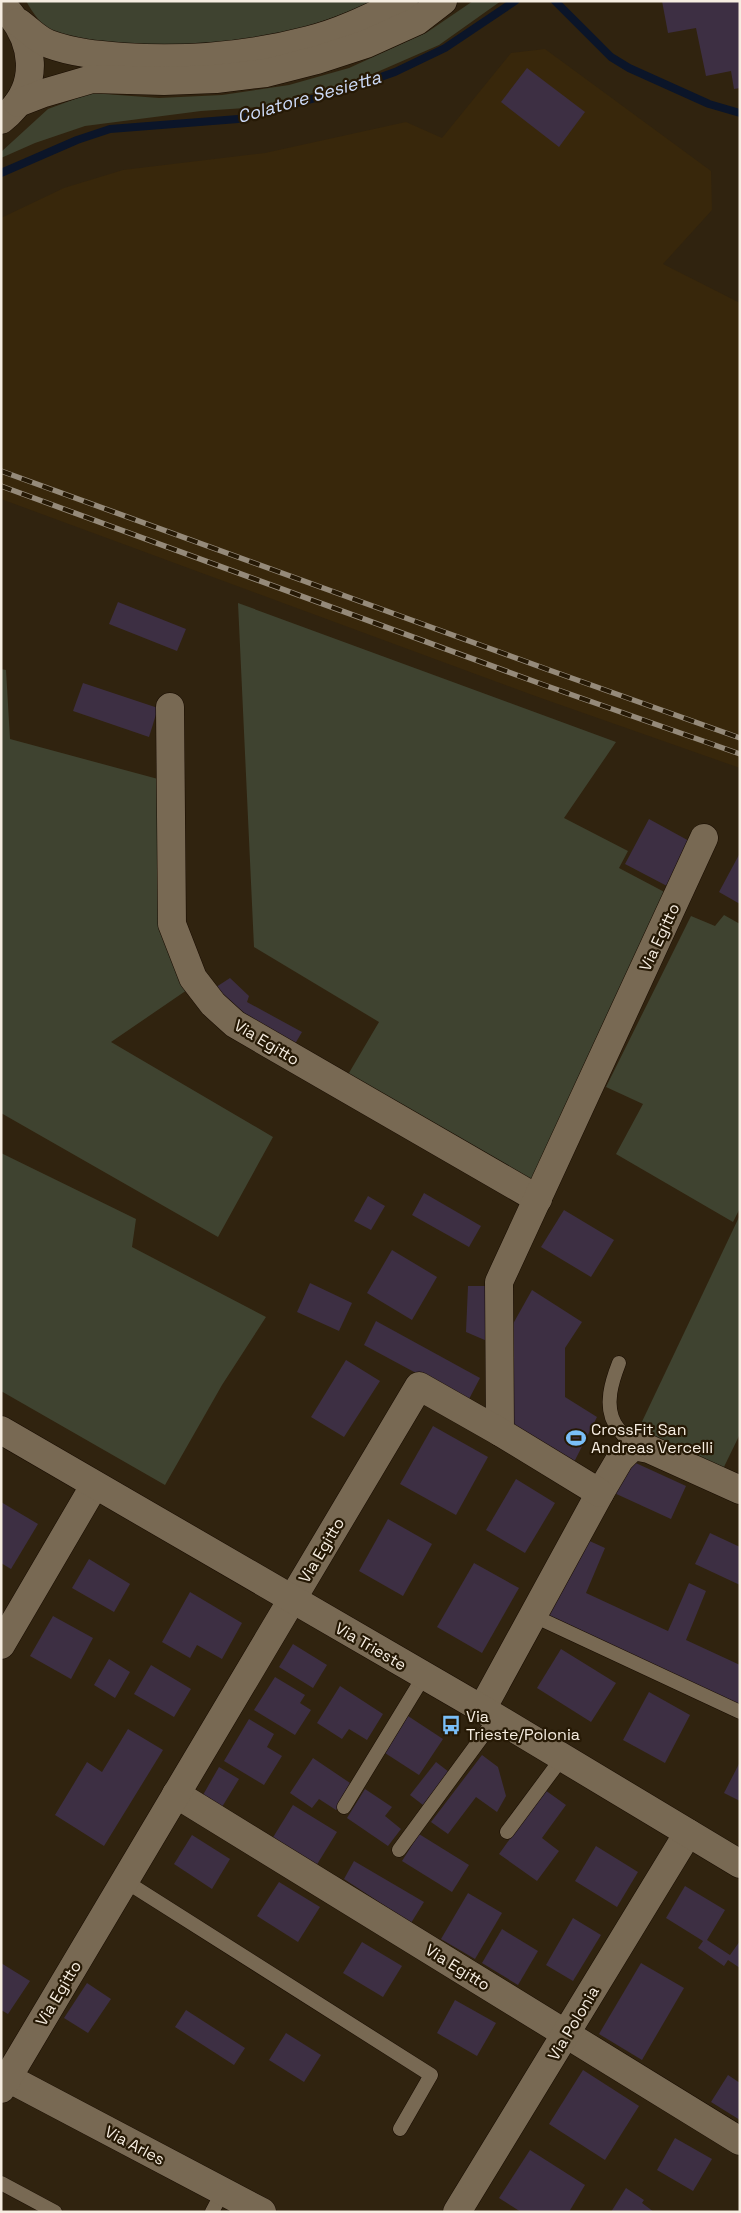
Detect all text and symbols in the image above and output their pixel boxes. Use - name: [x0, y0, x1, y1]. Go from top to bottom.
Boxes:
- water label: Colatore Sesietta: [234, 65, 384, 128]
- street label: Via Egitto: [635, 900, 684, 975]
- street label: Via Egitto: [230, 1015, 303, 1070]
- place label: CrossFit San Andreas Vercelli: [591, 1419, 713, 1458]
- sports icon: CrossFit San Andreas Vercelli: [565, 1427, 587, 1449]
- street label: Via Egitto: [294, 1514, 349, 1587]
- street label: Via Trieste: [331, 1618, 410, 1675]
- place label: Via Trieste/Polonia: [466, 1706, 580, 1745]
- bus stop icon: Via Trieste/Polonia: [440, 1714, 462, 1736]
- street label: Via Egitto: [421, 1939, 494, 1996]
- street label: Via Egitto: [31, 1957, 86, 2030]
- street label: Via Polonia: [543, 1982, 604, 2064]
- street label: Via Arles: [101, 2121, 168, 2170]

